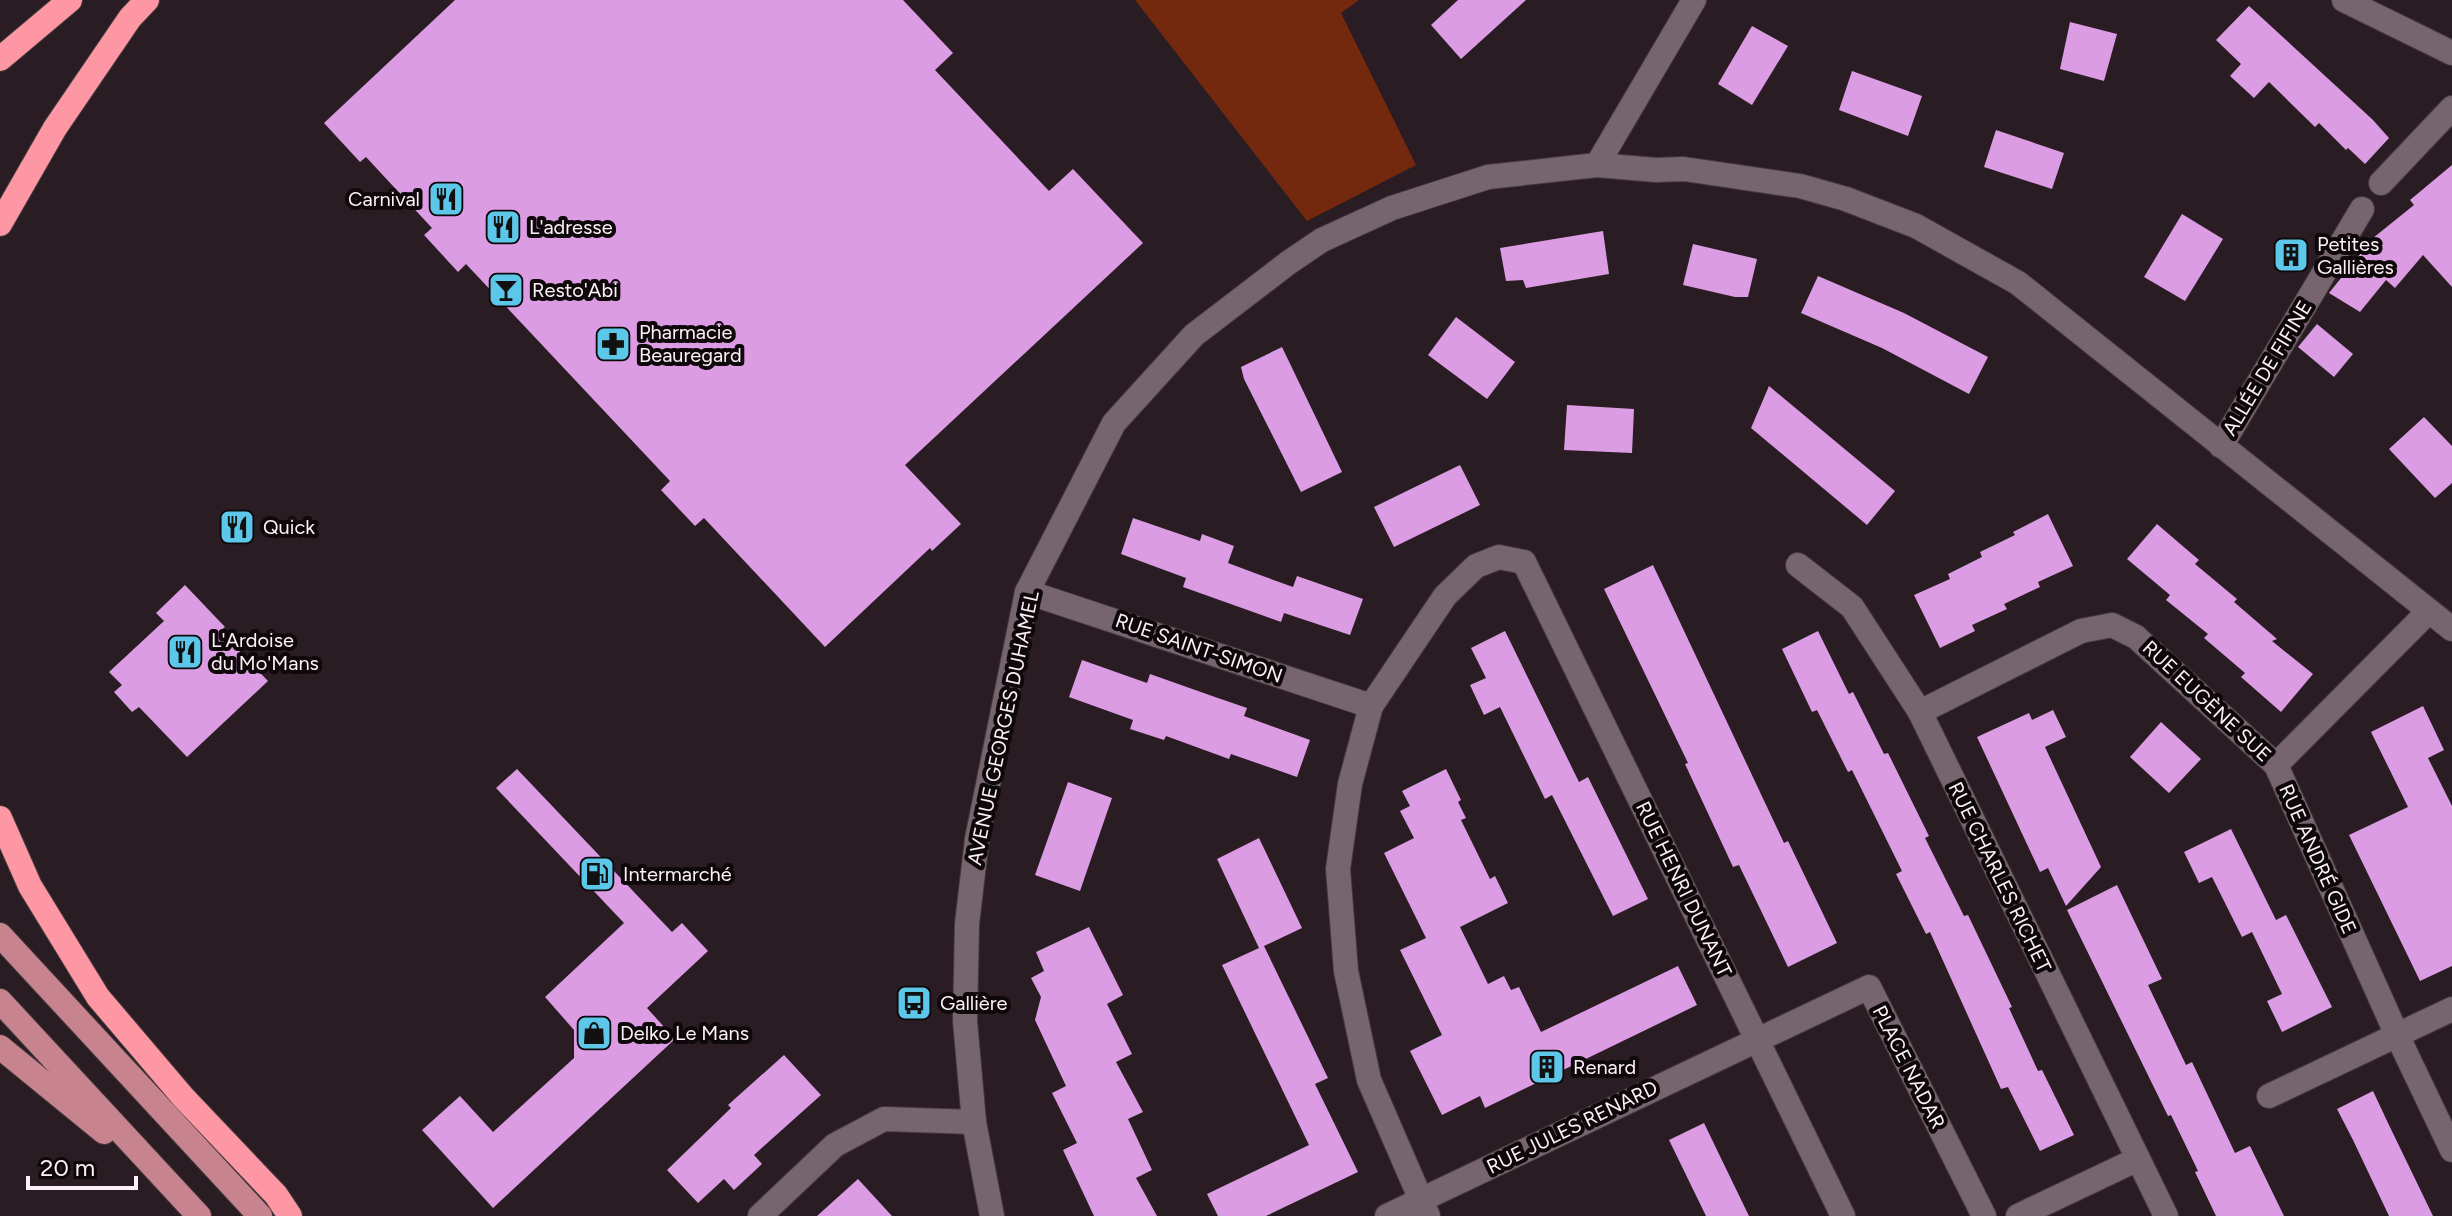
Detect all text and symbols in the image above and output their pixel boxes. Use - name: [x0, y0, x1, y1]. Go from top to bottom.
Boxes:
- restaurant icon: Carnival: [427, 180, 465, 218]
- place label: Carnival: [348, 187, 420, 211]
- restaurant icon: L'adresse: [484, 208, 522, 246]
- place label: L'adresse: [529, 215, 613, 239]
- place label: Petites Gallières: [2317, 232, 2394, 279]
- building icon: Petites Gallières: [2272, 236, 2310, 274]
- bar icon: Resto'Abi: [487, 271, 525, 309]
- place label: Resto'Abi: [532, 278, 618, 302]
- street label: ALLÉE DE FIFINE: [2217, 296, 2317, 440]
- place label: Pharmacie Beauregard: [639, 320, 742, 367]
- pharmacy icon: Pharmacie Beauregard: [594, 325, 632, 363]
- restaurant icon: Quick: [218, 508, 256, 546]
- place label: Quick: [263, 515, 315, 539]
- street label: AVENUE GEORGES DUHAMEL: [962, 588, 1044, 867]
- street label: RUE SAINT-SIMON: [1112, 608, 1286, 688]
- place label: L'Ardoise du Mo'Mans: [211, 628, 319, 675]
- restaurant icon: L'Ardoise du Mo'Mans: [166, 633, 204, 671]
- street label: RUE EUGÈNE SUE: [2138, 635, 2276, 767]
- street label: RUE CHARLES RICHET: [1943, 778, 2057, 976]
- street label: RUE ANDRÉ GIDE: [2274, 780, 2362, 938]
- street label: RUE HENRI DUNANT: [1631, 797, 1737, 981]
- fuel station icon: Intermarché: [578, 855, 616, 893]
- place label: Intermarché: [623, 862, 732, 886]
- bus stop icon: Gallière: [895, 984, 933, 1022]
- place label: Gallière: [940, 991, 1008, 1015]
- street label: PLACE NADAR: [1868, 1001, 1950, 1133]
- shop icon: Delko Le Mans: [575, 1014, 613, 1052]
- place label: Delko Le Mans: [620, 1021, 749, 1045]
- building icon: Renard: [1528, 1048, 1566, 1086]
- place label: Renard: [1573, 1055, 1636, 1079]
- street label: RUE JULES RENARD: [1483, 1075, 1661, 1179]
- scale bar: [28, 1140, 136, 1190]
- text: 20 m: [40, 1153, 95, 1182]

